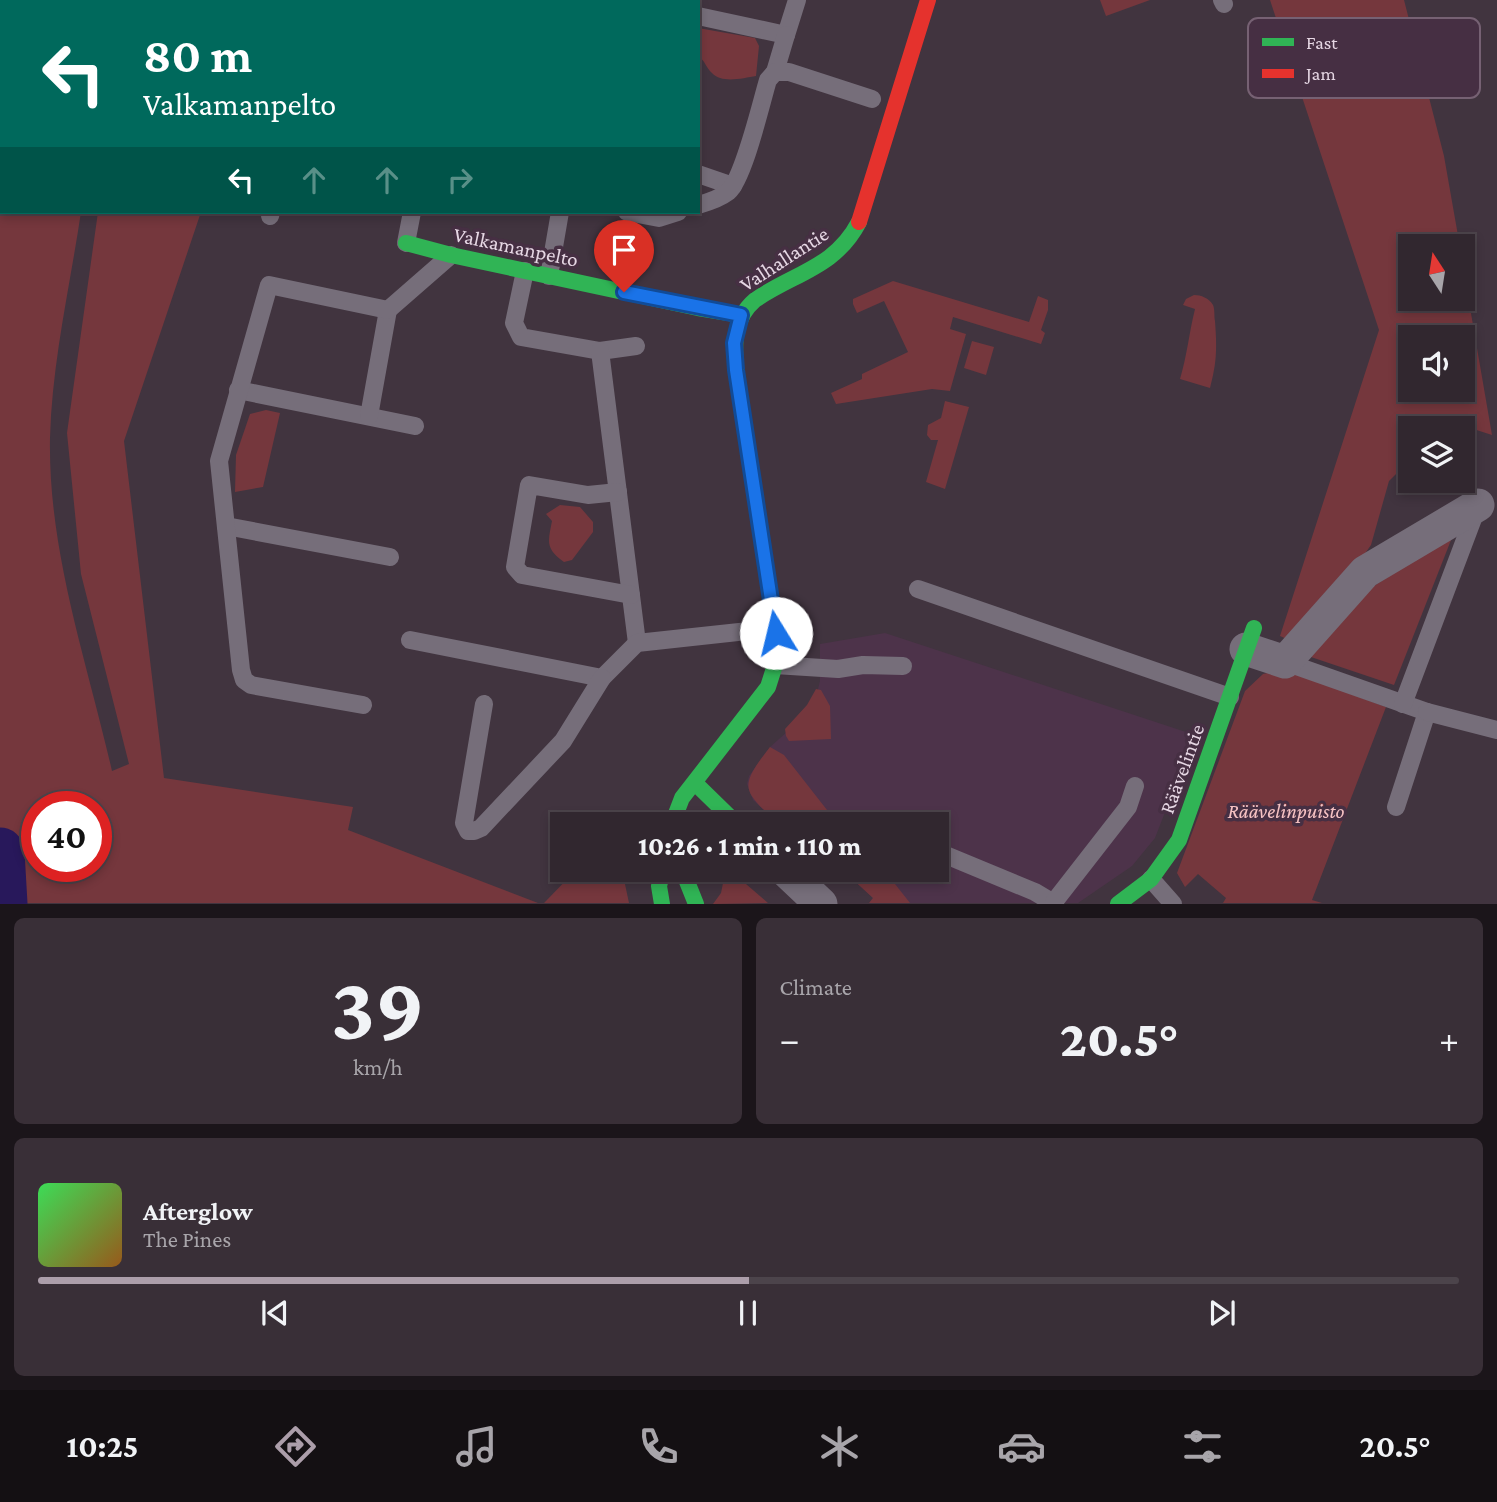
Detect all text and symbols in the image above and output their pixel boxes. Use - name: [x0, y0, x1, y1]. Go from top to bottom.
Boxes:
- legend: [1248, 18, 1480, 98]
- icon: left: [28, 28, 119, 119]
- text: 80 m: [143, 28, 252, 83]
- text: Fast: [1306, 32, 1338, 53]
- text: Jam: [1304, 63, 1336, 84]
- text: Valkamanpelto: [143, 86, 336, 122]
- icon: left: [222, 161, 260, 199]
- icon: ahead: [295, 161, 333, 199]
- icon: ahead: [368, 161, 406, 199]
- icon: right: [441, 161, 479, 199]
- pin: [594, 220, 654, 292]
- street label: Valhallantie: [735, 221, 833, 297]
- street label: Valkamanpelto: [451, 222, 581, 272]
- icon: arrive: [605, 231, 643, 269]
- north arrow: [1398, 234, 1475, 312]
- map controls: [1398, 234, 1475, 493]
- button: sound: [1398, 325, 1475, 402]
- button: layers: [1398, 416, 1475, 493]
- position arrow: [739, 596, 813, 670]
- street label: Räävelintie: [1155, 721, 1209, 817]
- speed limit sign: 40: [21, 791, 112, 882]
- park label: Räävelinpuisto: [1227, 799, 1345, 823]
- text: 10:26 · 1 min · 110 m: [638, 832, 861, 861]
- text: 39: [331, 957, 425, 1059]
- text: Climate: [780, 974, 852, 1000]
- text: 20.5°: [1060, 1009, 1179, 1067]
- text: −: [780, 1018, 800, 1060]
- text: +: [1439, 1018, 1459, 1060]
- text: km/h: [353, 1054, 403, 1080]
- text: Afterglow: [143, 1197, 253, 1226]
- text: The Pines: [143, 1226, 231, 1252]
- icon: previous: [256, 1294, 294, 1332]
- icon: pause: [729, 1294, 767, 1332]
- icon: next: [1203, 1294, 1241, 1332]
- icon: directions: [271, 1422, 320, 1471]
- icon: music: [452, 1422, 501, 1471]
- icon: phone: [634, 1422, 683, 1471]
- icon: climate: [815, 1422, 864, 1471]
- icon: car: [997, 1422, 1046, 1471]
- icon: filters: [1178, 1422, 1227, 1471]
- text: 10:25: [66, 1428, 139, 1464]
- text: 20.5°: [1359, 1428, 1431, 1464]

